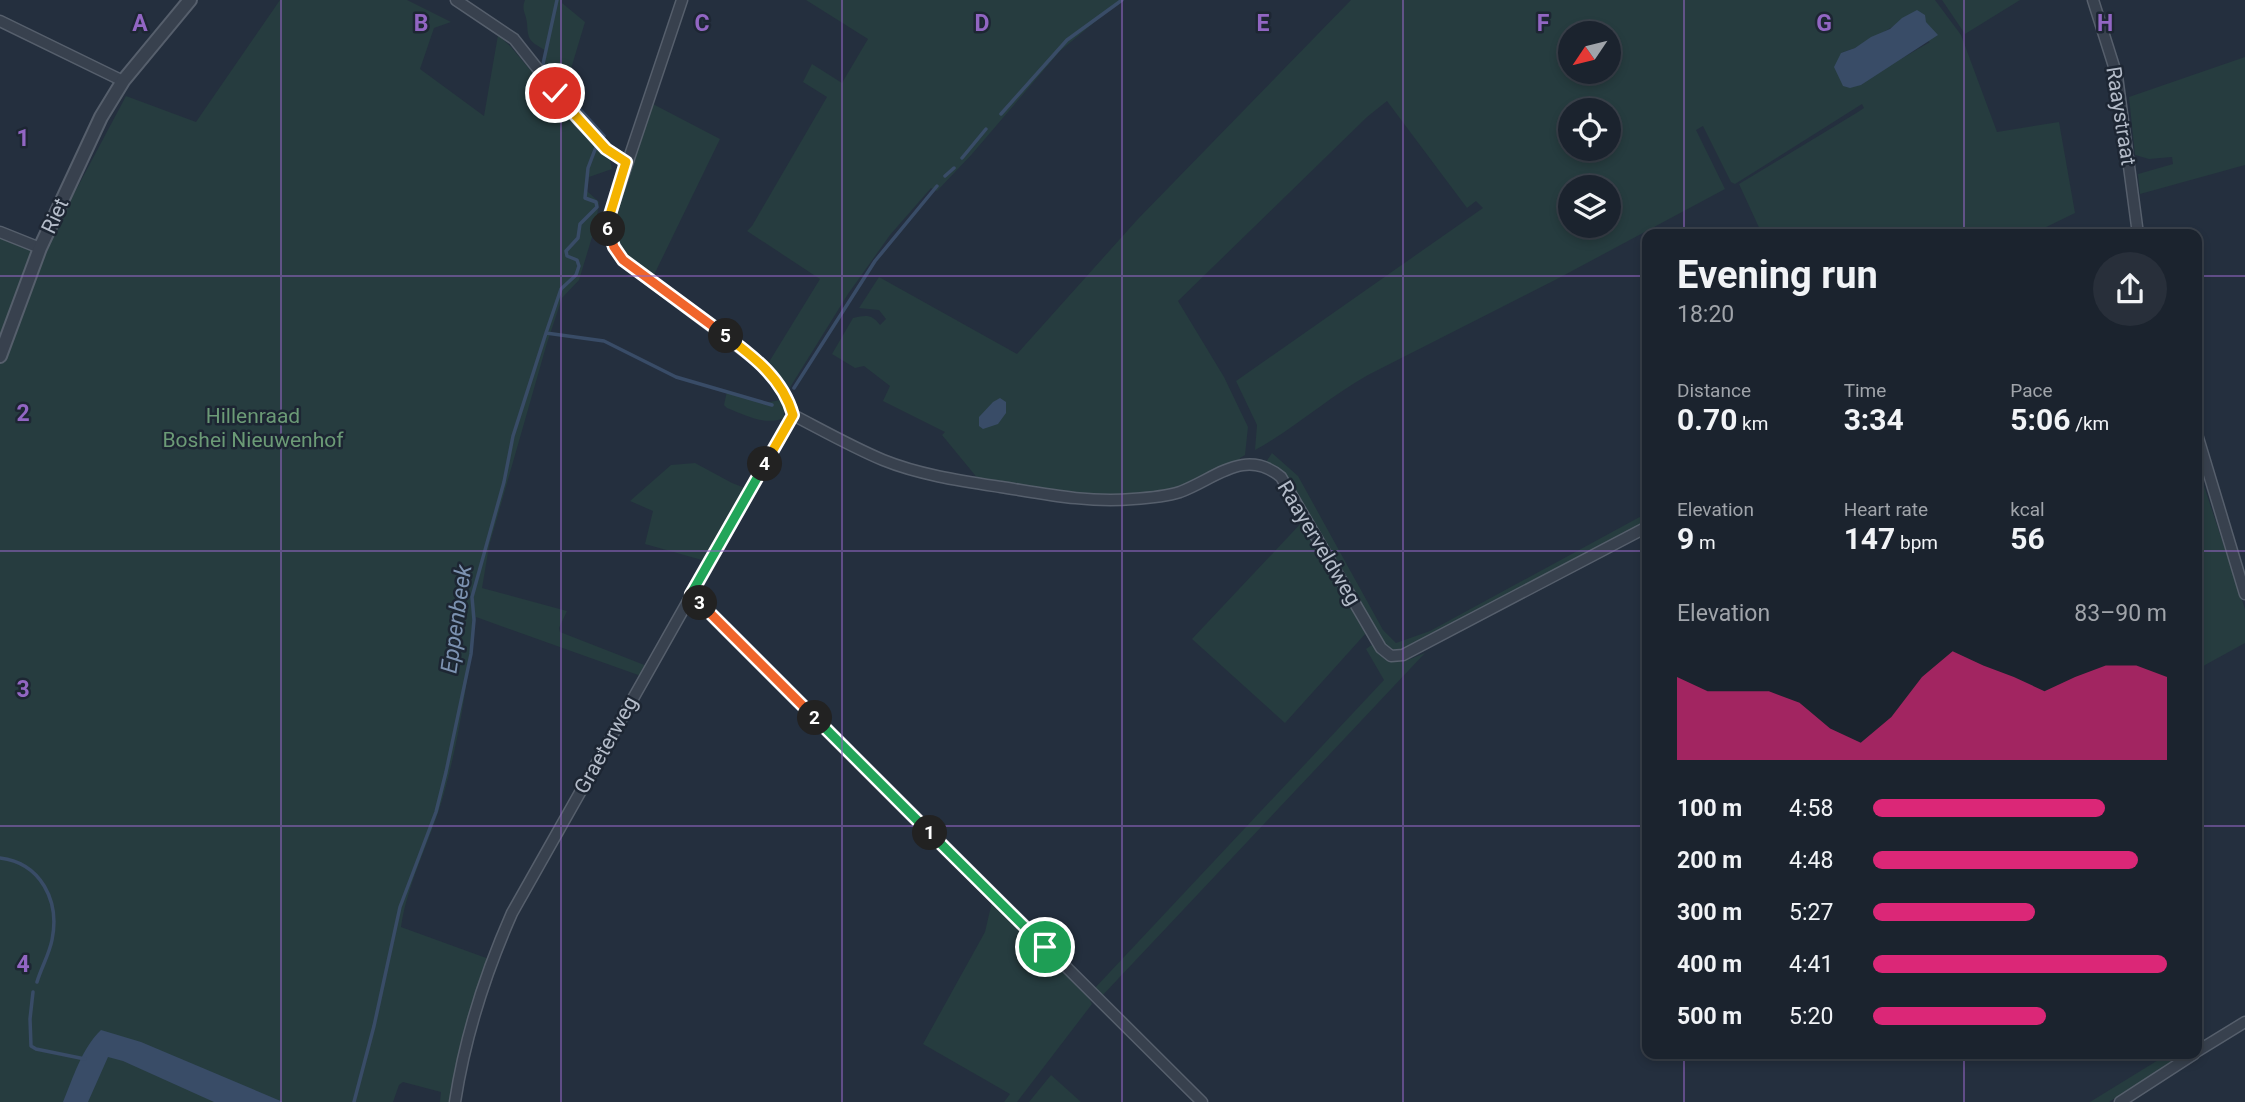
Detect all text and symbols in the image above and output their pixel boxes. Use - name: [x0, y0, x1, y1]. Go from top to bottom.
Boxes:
- text: A: [132, 10, 148, 37]
- text: B: [414, 10, 428, 37]
- text: C: [694, 10, 710, 37]
- text: D: [975, 10, 989, 37]
- text: E: [1257, 10, 1270, 37]
- text: F: [1537, 10, 1550, 37]
- text: G: [1816, 10, 1832, 37]
- text: H: [2097, 10, 2113, 37]
- north arrow: [1558, 21, 1620, 84]
- map controls: [1558, 21, 1621, 238]
- pin: [525, 63, 585, 123]
- street label: Raaystraat: [2101, 65, 2141, 167]
- icon: check: [536, 74, 574, 112]
- button: locate: [1558, 98, 1621, 161]
- text: 1: [16, 125, 30, 152]
- button: layers: [1558, 175, 1621, 238]
- street label: Riet: [37, 194, 74, 237]
- pin: 6: [590, 212, 626, 246]
- text: 6: [602, 217, 613, 240]
- button: share: [2093, 252, 2167, 326]
- text: Evening run: [1677, 253, 1878, 297]
- text: 18:20: [1677, 301, 1734, 328]
- pin: 5: [708, 318, 744, 354]
- text: 5: [720, 324, 731, 347]
- text: Distance: [1677, 379, 1751, 402]
- text: Time: [1844, 379, 1886, 402]
- text: Pace: [2010, 379, 2053, 402]
- text: 2: [16, 400, 30, 427]
- text: 0.70: [1677, 402, 1737, 437]
- text: 3:34: [1844, 402, 1904, 437]
- text: 5:06: [2010, 402, 2070, 437]
- park label: Hillenraad Boshei Nieuwenhof: [162, 404, 344, 452]
- text: km: [1737, 412, 1768, 435]
- text: /km: [2070, 412, 2109, 435]
- pin: 4: [748, 447, 782, 482]
- text: 4: [759, 452, 770, 475]
- street label: Raayerveldweg: [1272, 477, 1366, 609]
- text: Elevation: [1677, 498, 1754, 521]
- text: Heart rate: [1844, 498, 1928, 521]
- text: kcal: [2010, 498, 2045, 521]
- text: 9: [1677, 521, 1694, 556]
- text: 147: [1844, 521, 1895, 556]
- text: 56: [2010, 521, 2045, 556]
- text: m: [1694, 531, 1716, 554]
- text: bpm: [1895, 531, 1938, 554]
- water label: Eppenbeek: [436, 562, 478, 675]
- pin: 3: [682, 586, 718, 620]
- text: 3: [694, 591, 705, 614]
- text: Elevation: [1677, 600, 1770, 627]
- text: 83–90 m: [2074, 600, 2167, 627]
- text: 3: [16, 676, 30, 703]
- street label: Graeterweg: [569, 692, 643, 798]
- pin: 2: [798, 700, 832, 736]
- text: 2: [809, 706, 820, 729]
- text: 100 m: [1677, 795, 1742, 822]
- text: 4:58: [1789, 795, 1833, 822]
- pin: 1: [912, 816, 948, 850]
- text: 1: [924, 821, 935, 844]
- text: 200 m: [1677, 847, 1742, 874]
- text: 4:48: [1789, 847, 1833, 874]
- text: 300 m: [1677, 899, 1742, 926]
- text: 5:27: [1789, 899, 1833, 926]
- pin: [1015, 917, 1075, 977]
- icon: arrive: [1026, 928, 1064, 966]
- text: 4: [16, 951, 30, 978]
- text: 400 m: [1677, 951, 1742, 978]
- text: 4:41: [1789, 951, 1833, 978]
- text: 500 m: [1677, 1003, 1742, 1030]
- text: 5:20: [1789, 1003, 1833, 1030]

